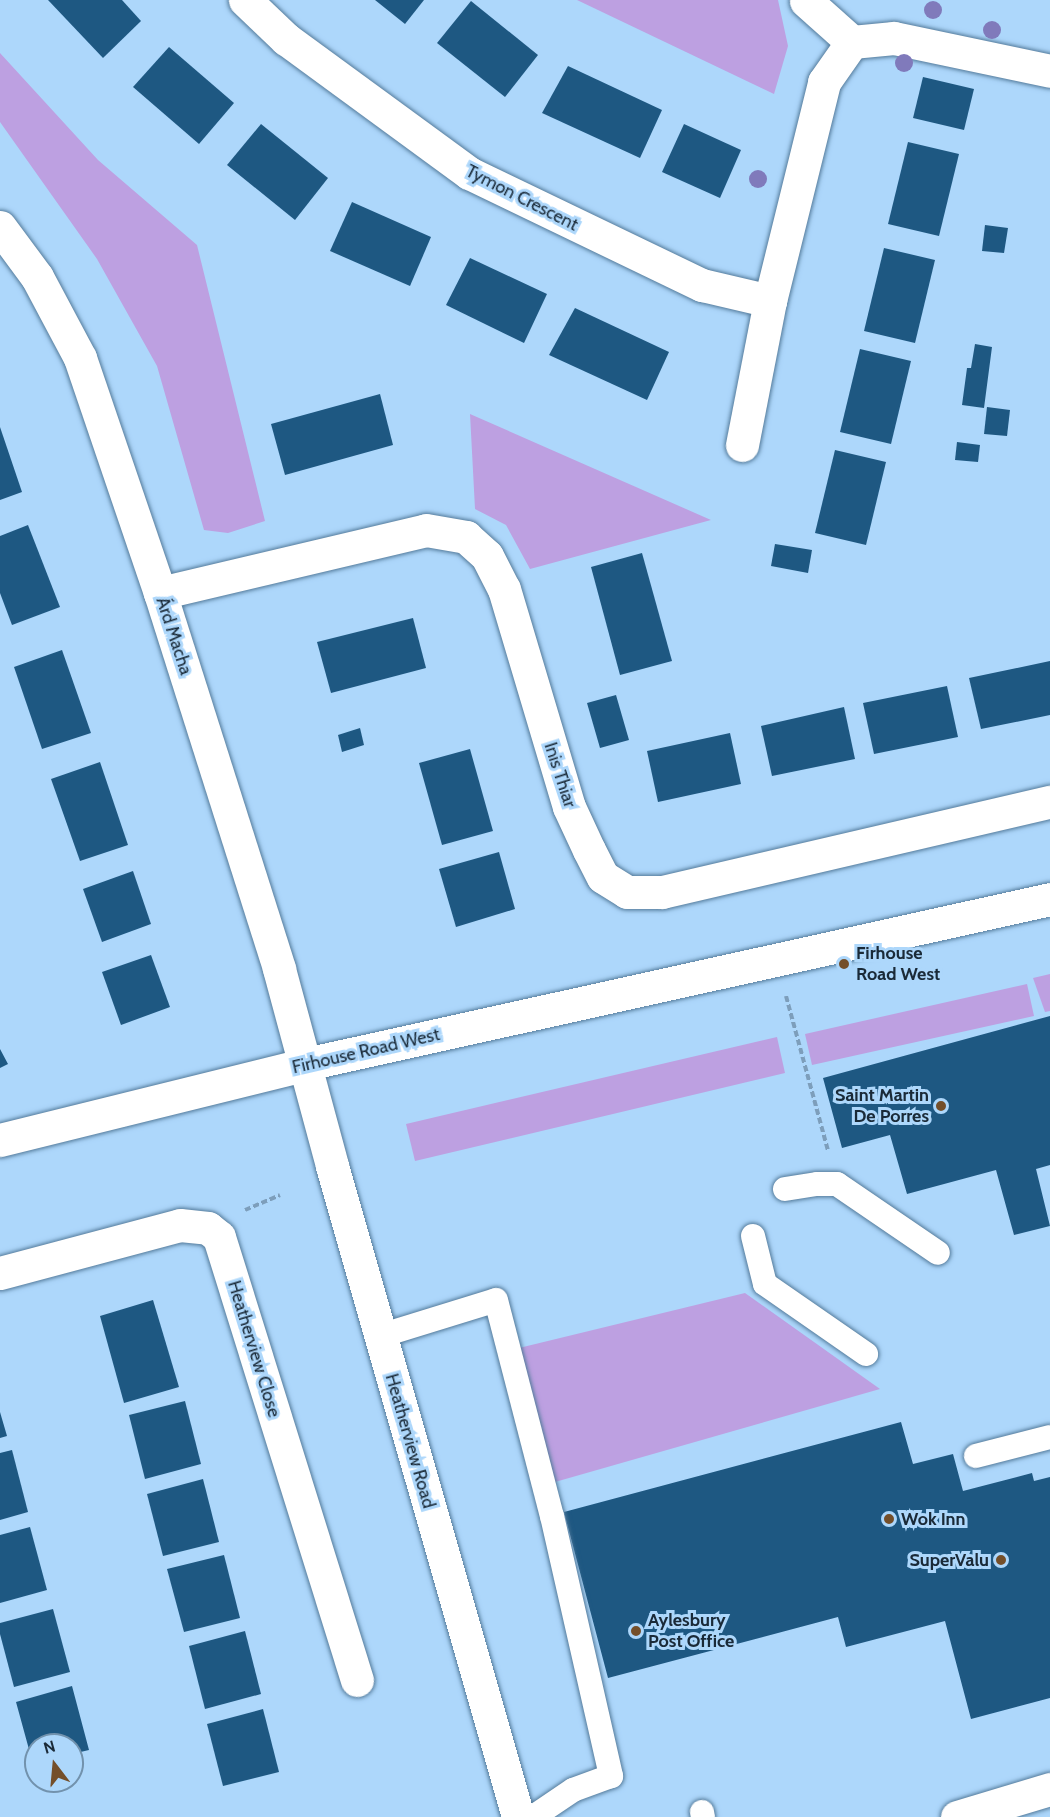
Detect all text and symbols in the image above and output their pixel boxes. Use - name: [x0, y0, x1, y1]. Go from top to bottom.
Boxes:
- street label: Tymon Crescent: [462, 160, 582, 236]
- street label: Árd Macha: [151, 594, 197, 678]
- street label: Inis Thiar: [539, 740, 581, 810]
- place label: Firhouse Road West: [856, 943, 940, 986]
- marker: Firhouse Road West: [837, 957, 851, 971]
- street label: Firhouse Road West: [290, 1024, 442, 1078]
- place label: Saint Martin De Porres: [835, 1085, 929, 1128]
- marker: Saint Martin De Porres: [934, 1099, 948, 1113]
- street label: Heatherview Close: [223, 1278, 285, 1420]
- street label: Heatherview Road: [380, 1371, 440, 1511]
- place label: Wok Inn: [901, 1508, 965, 1530]
- marker: Wok Inn: [882, 1512, 896, 1526]
- place label: SuperValu: [909, 1549, 989, 1571]
- marker: SuperValu: [994, 1553, 1008, 1567]
- place label: Aylesbury Post Office: [648, 1610, 734, 1652]
- marker: Aylesbury Post Office: [629, 1624, 643, 1638]
- north arrow: [24, 1733, 84, 1793]
- text: N: [41, 1736, 58, 1758]

